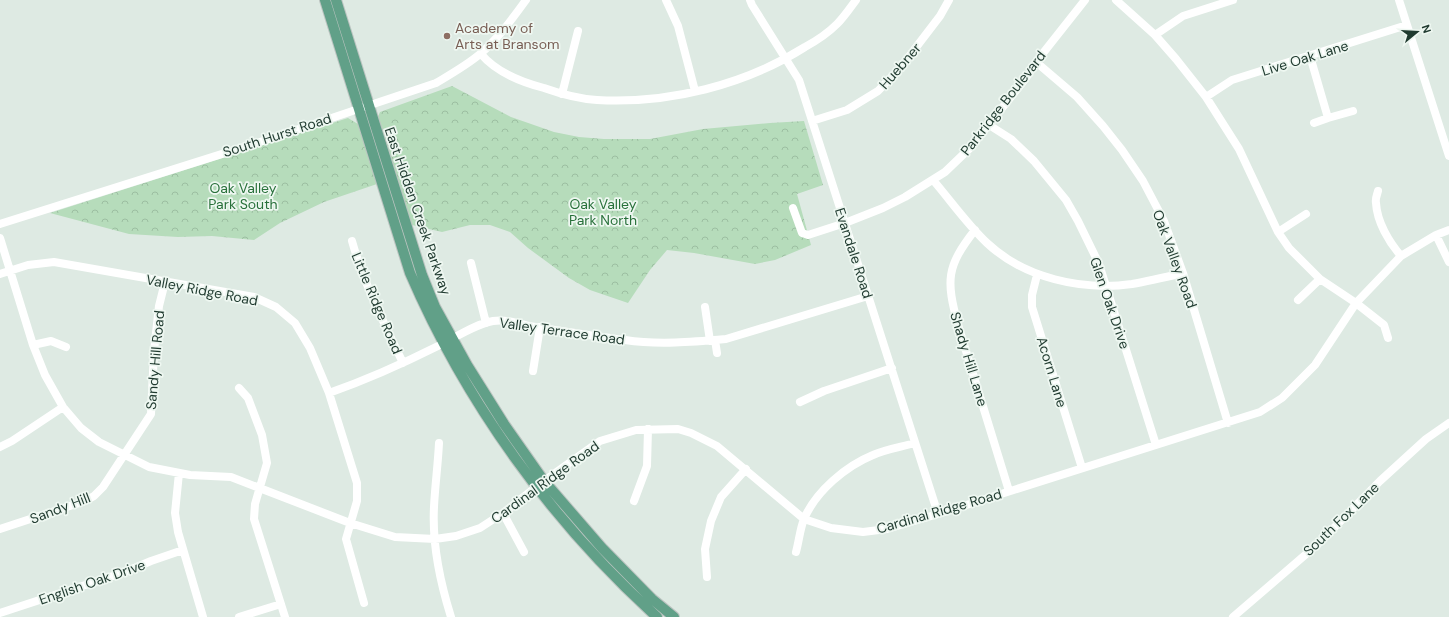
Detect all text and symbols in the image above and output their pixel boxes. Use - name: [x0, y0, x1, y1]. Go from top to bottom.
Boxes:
- north arrow: [1397, 12, 1437, 52]
- place label: Academy of Arts at Bransom: [455, 19, 559, 53]
- text: N: [1419, 23, 1434, 35]
- marker: Academy of Arts at Bransom: [442, 31, 452, 41]
- street label: Live Oak Lane: [1259, 36, 1351, 80]
- street label: Huebner: [875, 39, 925, 93]
- street label: Parkridge Boulevard: [956, 47, 1050, 159]
- street label: South Hurst Road: [220, 109, 334, 161]
- street label: East Hidden Creek Parkway: [381, 125, 455, 298]
- park label: Oak Valley Park South: [208, 179, 278, 213]
- park label: Oak Valley Park North: [569, 195, 637, 229]
- street label: Evandale Road: [831, 205, 877, 301]
- street label: Oak Valley Road: [1149, 207, 1201, 311]
- street label: Little Ridge Road: [347, 249, 407, 357]
- street label: Glen Oak Drive: [1086, 255, 1134, 351]
- street label: Valley Ridge Road: [144, 270, 260, 310]
- street label: Sandy Hill Road: [142, 310, 168, 410]
- street label: Shady Hill Lane: [946, 310, 992, 408]
- street label: Valley Terrace Road: [498, 313, 626, 349]
- street label: Acorn Lane: [1033, 334, 1071, 410]
- street label: Cardinal Ridge Road: [487, 437, 603, 527]
- street label: South Fox Lane: [1299, 478, 1383, 560]
- street label: Cardinal Ridge Road: [874, 485, 1004, 537]
- street label: Sandy Hill: [27, 488, 93, 528]
- street label: English Oak Drive: [36, 555, 148, 609]

